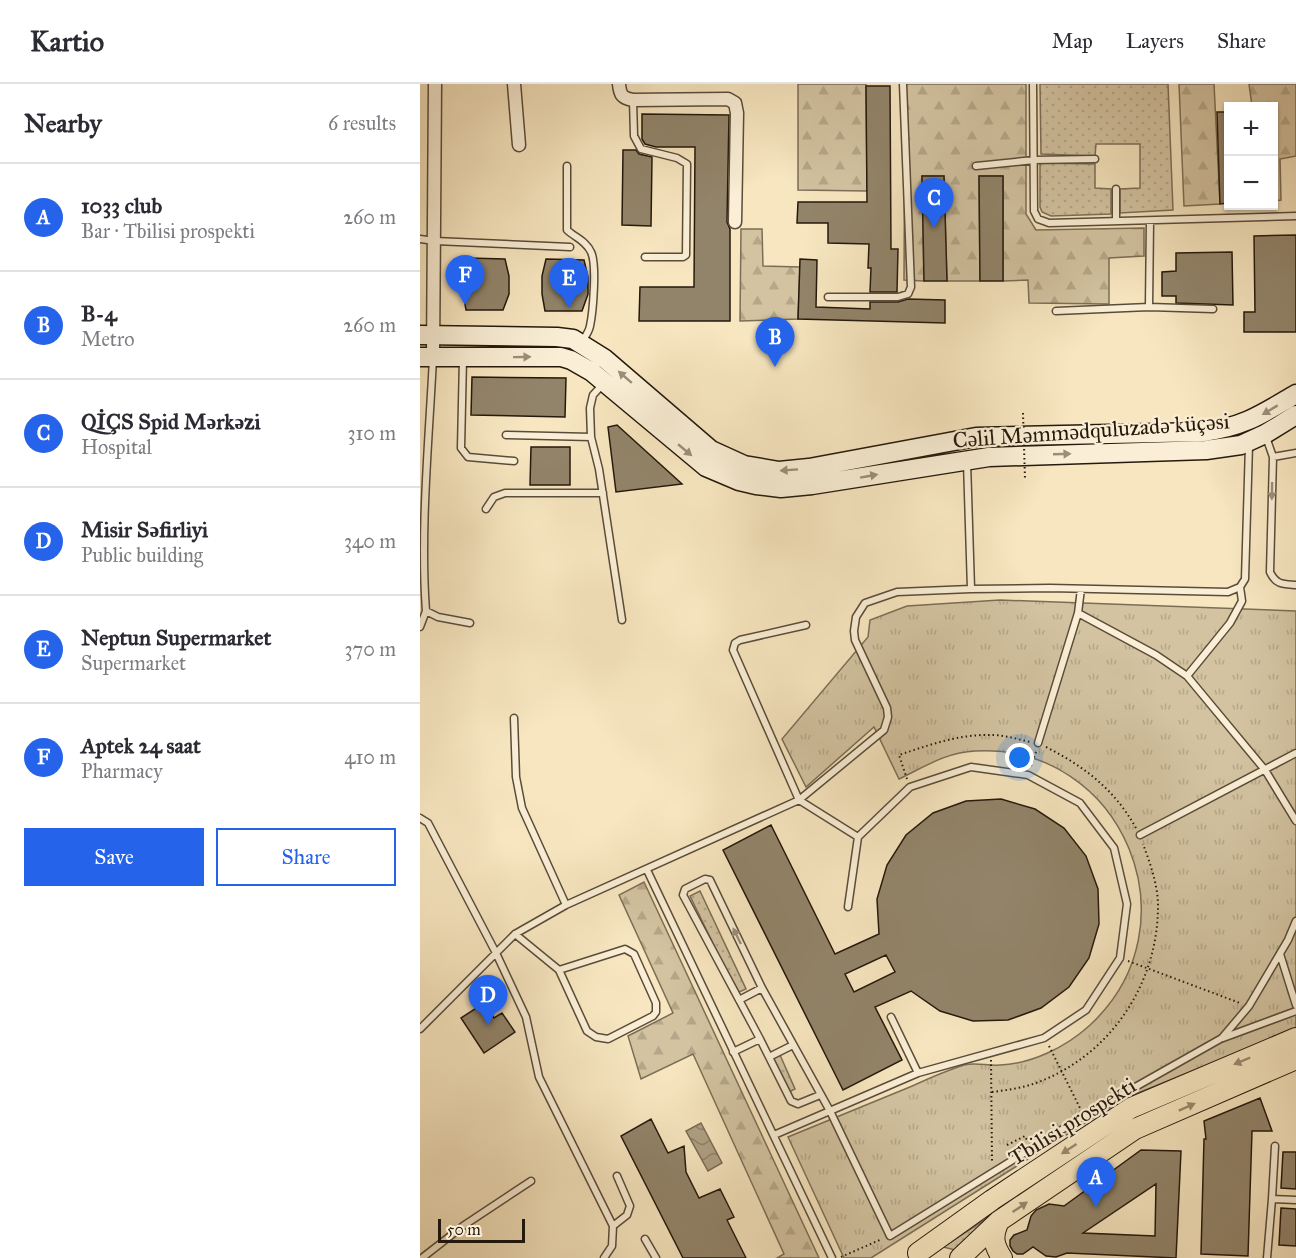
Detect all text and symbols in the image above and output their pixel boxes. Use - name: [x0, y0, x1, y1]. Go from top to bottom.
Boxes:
- text: Kartio: [30, 24, 104, 59]
- text: Map: [1052, 28, 1093, 54]
- text: Layers: [1126, 28, 1184, 54]
- text: Share: [1217, 28, 1266, 54]
- map controls: [1224, 102, 1278, 210]
- button: +: [1224, 102, 1278, 156]
- text: Nearby: [24, 107, 102, 139]
- text: 6 results: [328, 111, 396, 135]
- button: −: [1224, 156, 1278, 210]
- pin: C: [914, 178, 954, 228]
- text: 1033 club: [81, 192, 162, 219]
- text: A: [37, 205, 50, 229]
- text: 260 m: [343, 205, 396, 229]
- text: Bar · Tbilisi prospekti: [81, 219, 255, 243]
- pin: F: [446, 256, 484, 305]
- pin: E: [550, 258, 588, 308]
- text: B-4: [81, 300, 117, 327]
- text: B: [37, 313, 50, 337]
- text: 260 m: [343, 313, 396, 337]
- pin: B: [756, 318, 794, 367]
- text: Metro: [81, 327, 134, 351]
- one-way arrow: [512, 352, 531, 361]
- one-way arrow: [617, 370, 633, 383]
- one-way arrow: [1262, 404, 1278, 415]
- street label: Cəlil Məmmədquluzadə küçəsi: [952, 407, 1230, 454]
- text: QİÇS Spid Mərkəzi: [81, 408, 261, 435]
- text: C: [37, 421, 50, 445]
- text: 310 m: [347, 421, 396, 445]
- text: Hospital: [81, 435, 152, 459]
- one-way arrow: [677, 443, 693, 456]
- one-way arrow: [1053, 450, 1072, 459]
- one-way arrow: [780, 465, 799, 475]
- one-way arrow: [860, 471, 879, 480]
- one-way arrow: [1267, 482, 1277, 501]
- text: Misir Səfirliyi: [81, 516, 208, 543]
- text: D: [36, 529, 51, 553]
- text: 340 m: [344, 529, 396, 553]
- text: Public building: [81, 543, 203, 567]
- text: Neptun Supermarket: [81, 624, 271, 651]
- text: E: [36, 637, 51, 661]
- text: 370 m: [345, 637, 396, 661]
- text: Supermarket: [81, 651, 186, 675]
- text: Aptek 24 saat: [81, 732, 201, 759]
- your location: [1005, 743, 1034, 772]
- text: F: [37, 745, 50, 769]
- text: 410 m: [344, 745, 396, 769]
- text: Pharmacy: [81, 759, 163, 783]
- button: Save: [24, 828, 204, 886]
- button: Share: [216, 828, 396, 886]
- one-way arrow: [732, 927, 741, 944]
- pin: D: [468, 976, 508, 1025]
- one-way arrow: [1233, 1057, 1251, 1066]
- street label: Tbilisi prospekti: [1004, 1072, 1141, 1171]
- one-way arrow: [1178, 1102, 1196, 1112]
- one-way arrow: [1061, 1143, 1077, 1154]
- pin: A: [1076, 1158, 1116, 1207]
- one-way arrow: [1012, 1201, 1028, 1212]
- scale bar: [438, 1216, 525, 1244]
- text: 50 m: [447, 1220, 481, 1239]

